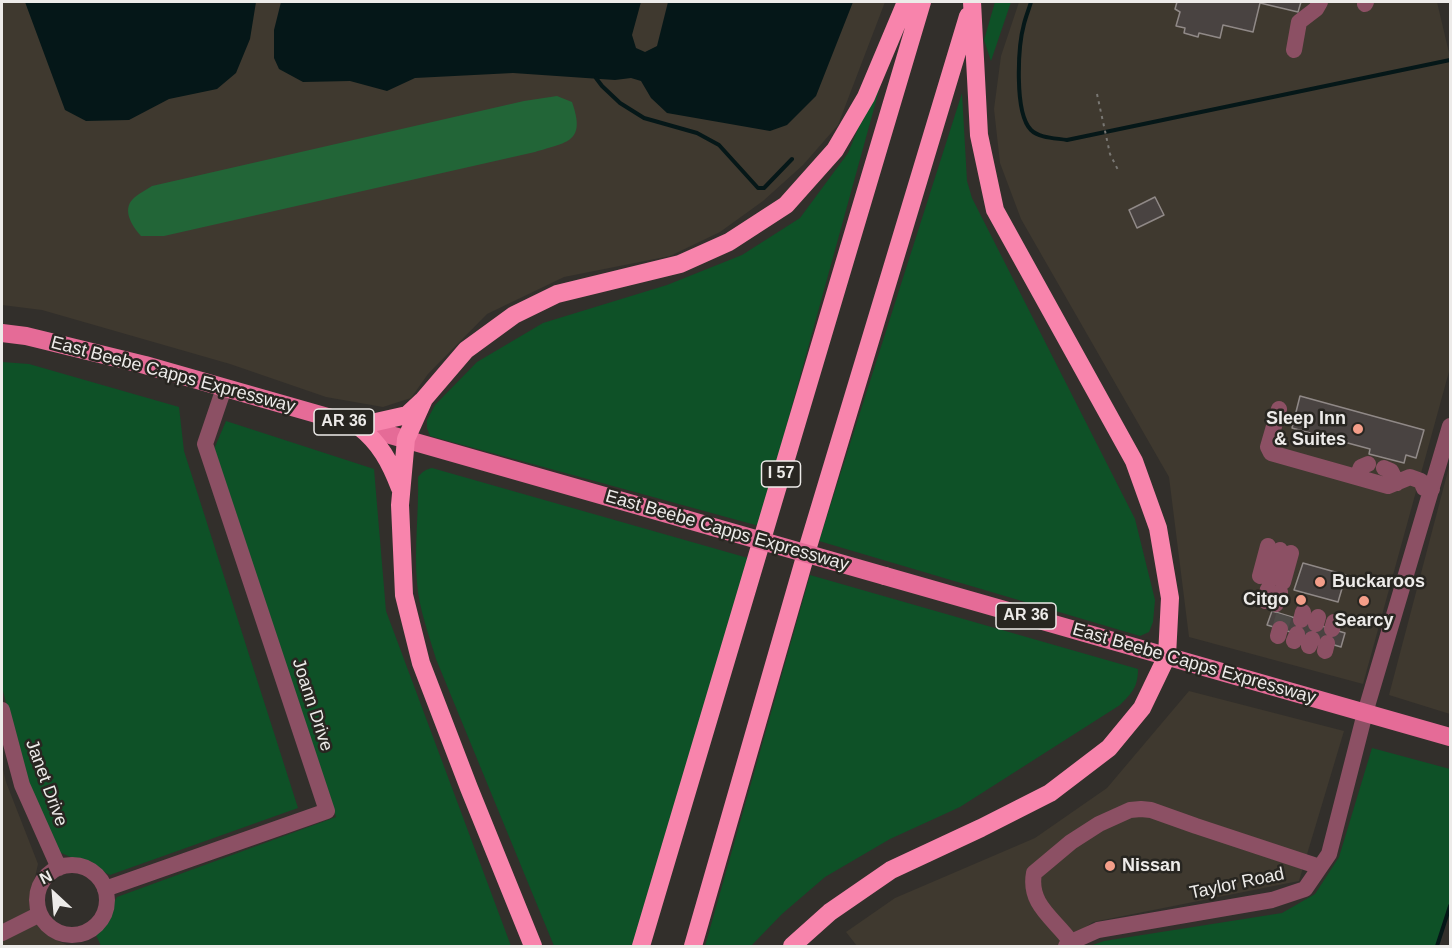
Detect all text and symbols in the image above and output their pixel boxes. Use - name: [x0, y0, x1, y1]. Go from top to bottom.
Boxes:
- street label: East Beebe Capps Expressway: [48, 332, 298, 418]
- place label: Sleep Inn & Suites: [1266, 408, 1346, 450]
- road number: AR 36: [314, 409, 374, 435]
- marker: Sleep Inn & Suites: [1351, 422, 1365, 436]
- road number: I 57: [762, 461, 800, 487]
- street label: East Beebe Capps Expressway: [603, 486, 851, 576]
- place label: Buckaroos: [1332, 571, 1425, 593]
- marker: Buckaroos: [1313, 575, 1327, 589]
- place label: Citgo: [1243, 589, 1289, 611]
- marker: Citgo: [1294, 593, 1308, 607]
- marker: Searcy: [1357, 594, 1371, 608]
- road number: AR 36: [996, 603, 1056, 629]
- place label: Searcy: [1334, 610, 1394, 632]
- street label: East Beebe Capps Expressway: [1070, 619, 1318, 709]
- street label: Joann Drive: [287, 656, 337, 754]
- street label: Janet Drive: [20, 737, 72, 829]
- place label: Nissan: [1122, 855, 1181, 877]
- marker: Nissan: [1103, 859, 1117, 873]
- street label: Taylor Road: [1188, 863, 1286, 905]
- north arrow: [24, 864, 84, 924]
- text: N: [37, 867, 55, 888]

